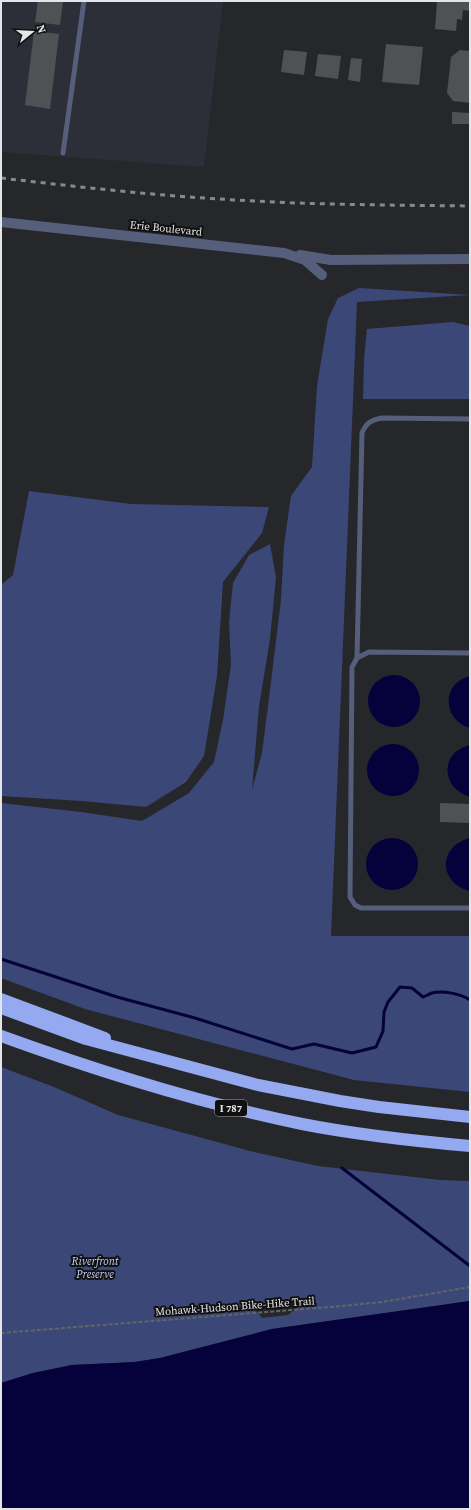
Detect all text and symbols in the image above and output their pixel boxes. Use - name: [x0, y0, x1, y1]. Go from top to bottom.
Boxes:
- north arrow: [12, 12, 52, 52]
- text: N: [33, 23, 49, 35]
- street label: Erie Boulevard: [129, 217, 204, 240]
- road number: I 787: [215, 1100, 247, 1116]
- park label: Riverfront Preserve: [71, 1254, 119, 1282]
- street label: Mohawk-Hudson Bike-Hike Trail: [155, 1293, 315, 1320]

